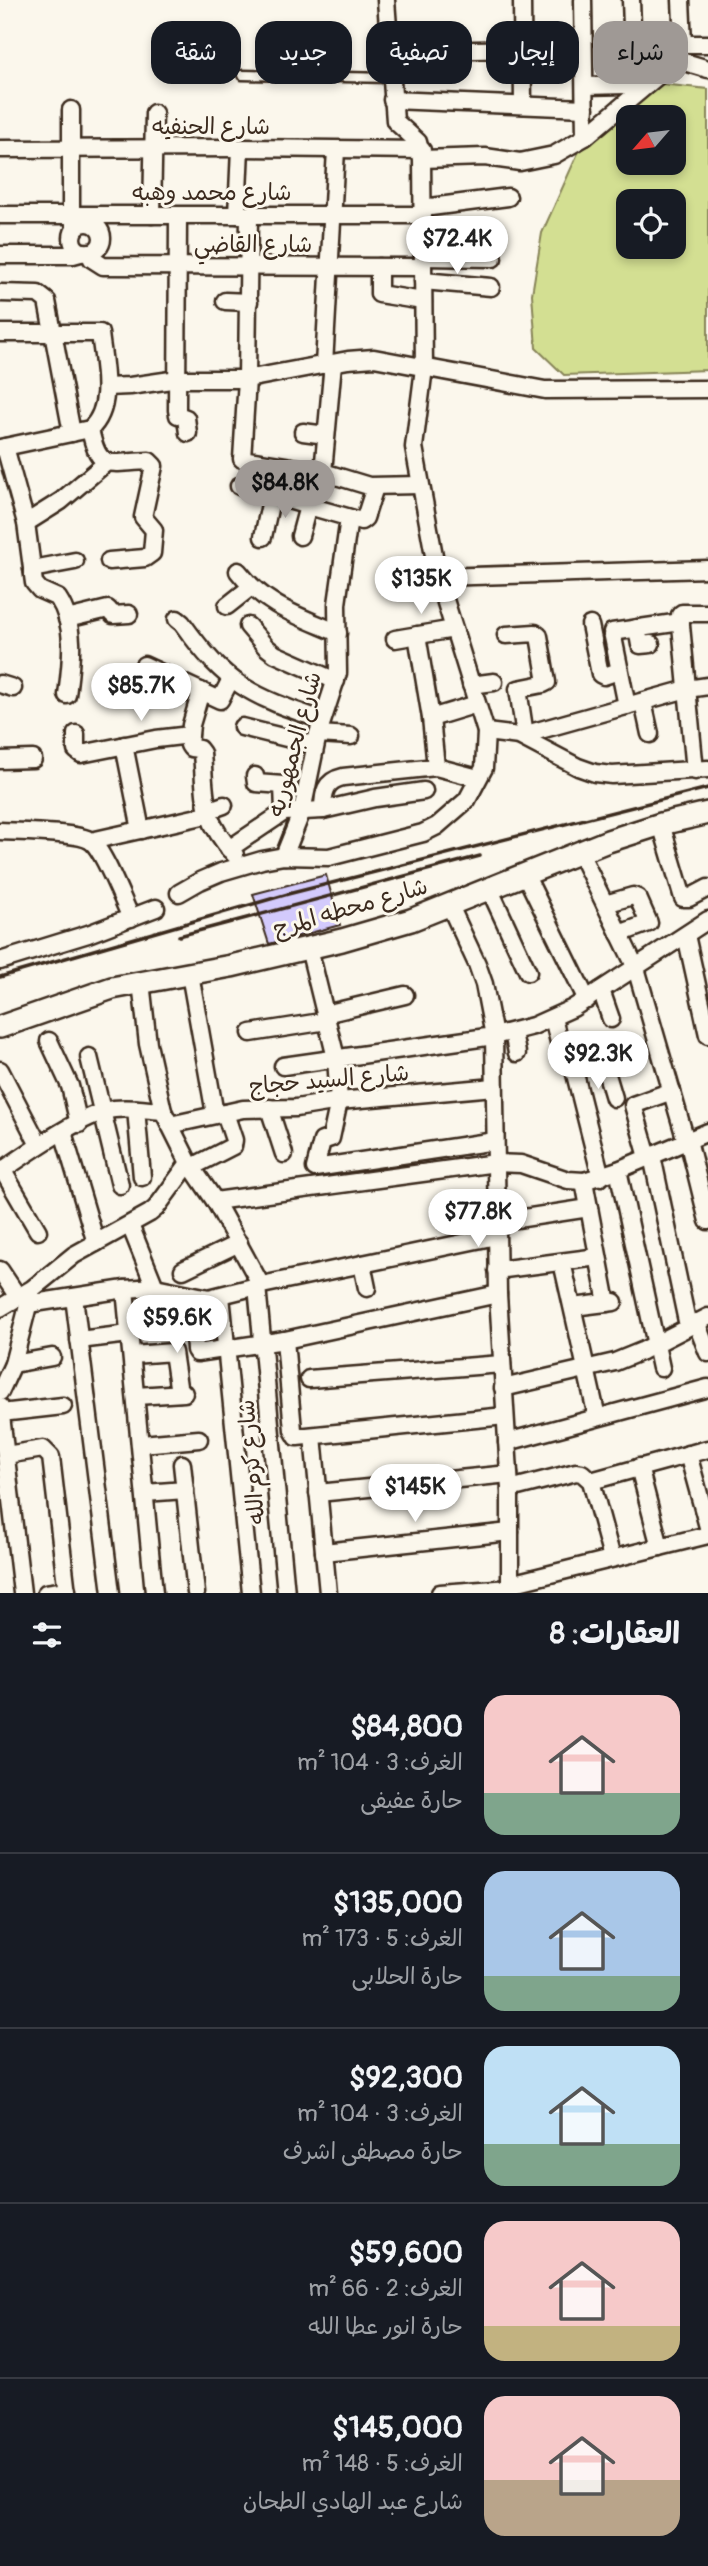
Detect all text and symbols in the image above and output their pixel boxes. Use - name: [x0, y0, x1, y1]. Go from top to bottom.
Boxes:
- chip: شقة: [151, 21, 241, 84]
- chip: جديد: [255, 21, 352, 84]
- chip: تصفية: [366, 21, 472, 84]
- chip: إيجار: [486, 21, 579, 84]
- chip: شراء: [593, 21, 688, 84]
- north arrow: [616, 105, 686, 175]
- map controls: [616, 105, 686, 259]
- street label: شارع الحنفيه: [152, 112, 270, 142]
- street label: شارع محمد وهبه: [132, 178, 292, 208]
- button: locate: [616, 189, 686, 259]
- pin: $72.4K: [400, 216, 514, 276]
- text: $72.4K: [422, 224, 492, 253]
- street label: شارع القاضي: [194, 230, 312, 265]
- pin: $84.8K: [228, 461, 342, 520]
- text: $84.8K: [251, 468, 319, 497]
- pin: $135K: [372, 556, 470, 616]
- text: $135K: [391, 564, 451, 593]
- pin: $85.7K: [84, 664, 198, 723]
- street label: شارع الجمهوريه: [261, 668, 329, 820]
- text: $85.7K: [107, 671, 175, 700]
- street label: شارع محطه المرج: [269, 872, 431, 944]
- pin: $92.3K: [541, 1032, 655, 1091]
- text: $92.3K: [564, 1039, 632, 1068]
- street label: شارع السيد حجاج: [248, 1058, 410, 1102]
- pin: $77.8K: [421, 1190, 535, 1249]
- text: $77.8K: [444, 1197, 512, 1226]
- pin: $59.6K: [120, 1296, 234, 1355]
- text: $59.6K: [142, 1303, 212, 1332]
- street label: شارع كرم الله: [232, 1398, 274, 1526]
- pin: $145K: [366, 1464, 464, 1524]
- text: $145K: [384, 1472, 446, 1501]
- text: العقارات: 8: [550, 1615, 680, 1652]
- icon: filters: [28, 1616, 66, 1654]
- text: $84,800: [351, 1708, 463, 1745]
- icon: home: [540, 1723, 624, 1807]
- text: الغرف: 3 · 104 m²: [297, 1748, 463, 1777]
- text: حارة عفيفى: [360, 1786, 463, 1815]
- text: $135,000: [333, 1884, 463, 1921]
- icon: home: [540, 1899, 624, 1983]
- text: الغرف: 5 · 173 m²: [302, 1924, 463, 1953]
- text: حارة الحلابى: [352, 1962, 463, 1991]
- text: $92,300: [349, 2059, 463, 2096]
- icon: home: [540, 2074, 624, 2158]
- text: الغرف: 3 · 104 m²: [297, 2099, 463, 2128]
- text: حارة مصطفى اشرف: [283, 2137, 463, 2166]
- text: $59,600: [349, 2234, 463, 2271]
- icon: home: [540, 2249, 624, 2333]
- text: الغرف: 2 · 66 m²: [308, 2274, 463, 2303]
- text: حارة انور عطا الله: [308, 2312, 463, 2341]
- text: $145,000: [332, 2409, 463, 2446]
- icon: home: [540, 2424, 624, 2508]
- text: الغرف: 5 · 148 m²: [302, 2449, 463, 2478]
- text: شارع عبد الهادي الطحان: [243, 2487, 463, 2516]

